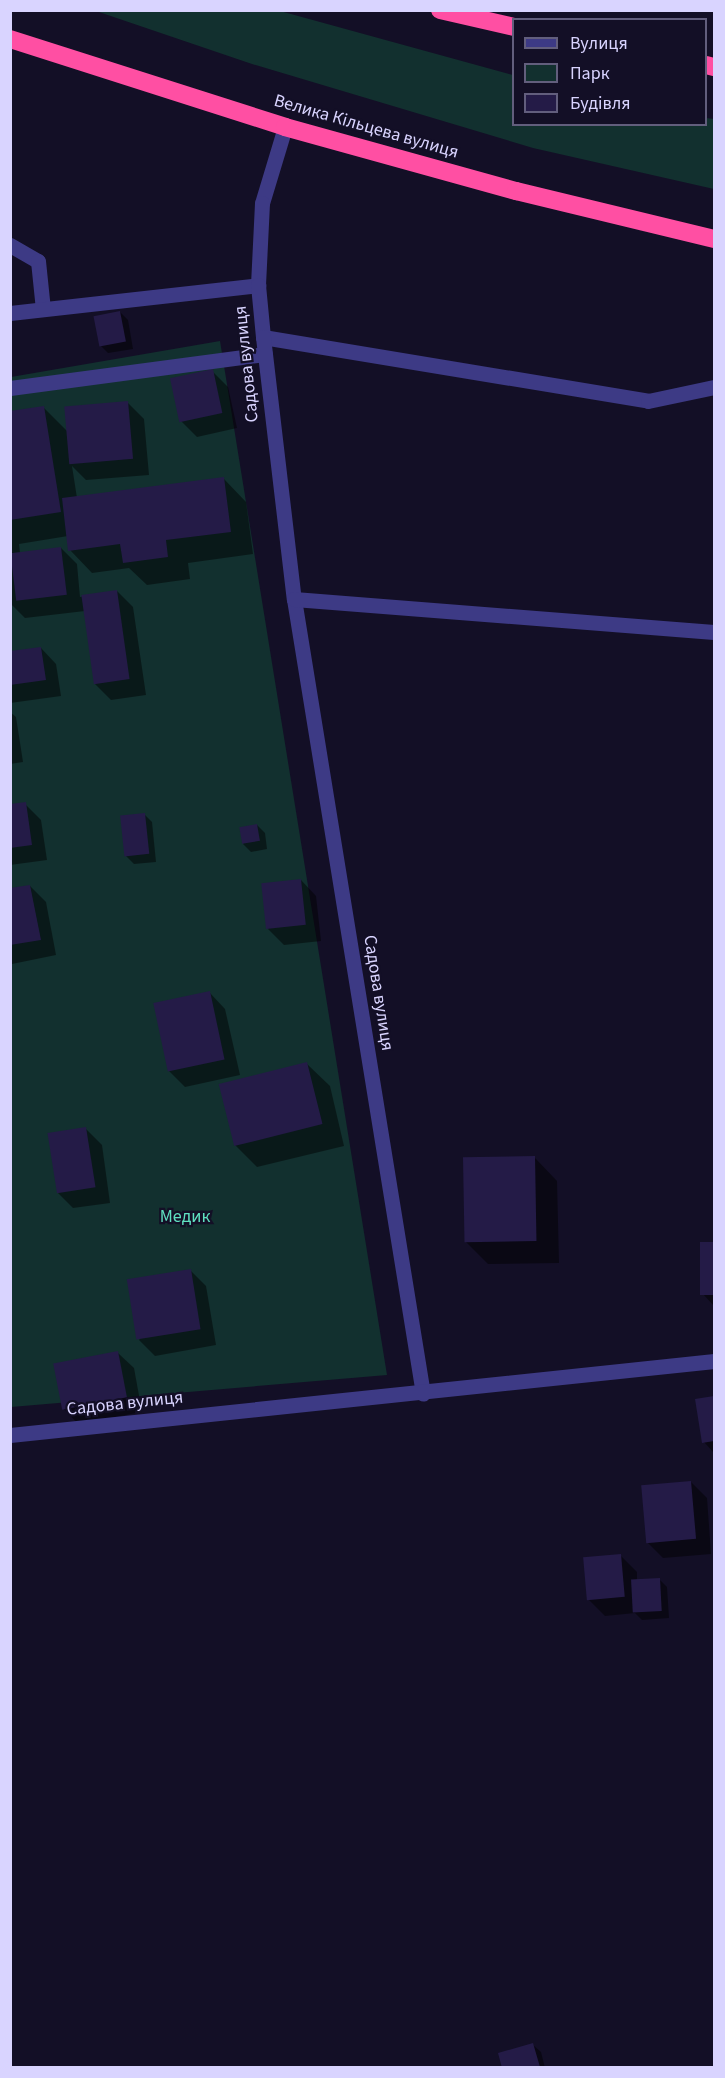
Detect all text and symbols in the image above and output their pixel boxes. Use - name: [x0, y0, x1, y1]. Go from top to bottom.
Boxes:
- legend: [512, 18, 707, 126]
- text: Вулиця: [570, 31, 628, 56]
- text: Парк: [570, 61, 610, 86]
- street label: Велика Кільцева вулиця: [271, 90, 461, 164]
- text: Будівля: [570, 91, 630, 116]
- street label: Садова вулиця: [230, 305, 264, 423]
- street label: Садова вулиця: [358, 934, 398, 1052]
- park label: Медик: [160, 1206, 210, 1228]
- street label: Садова вулиця: [66, 1387, 184, 1421]

